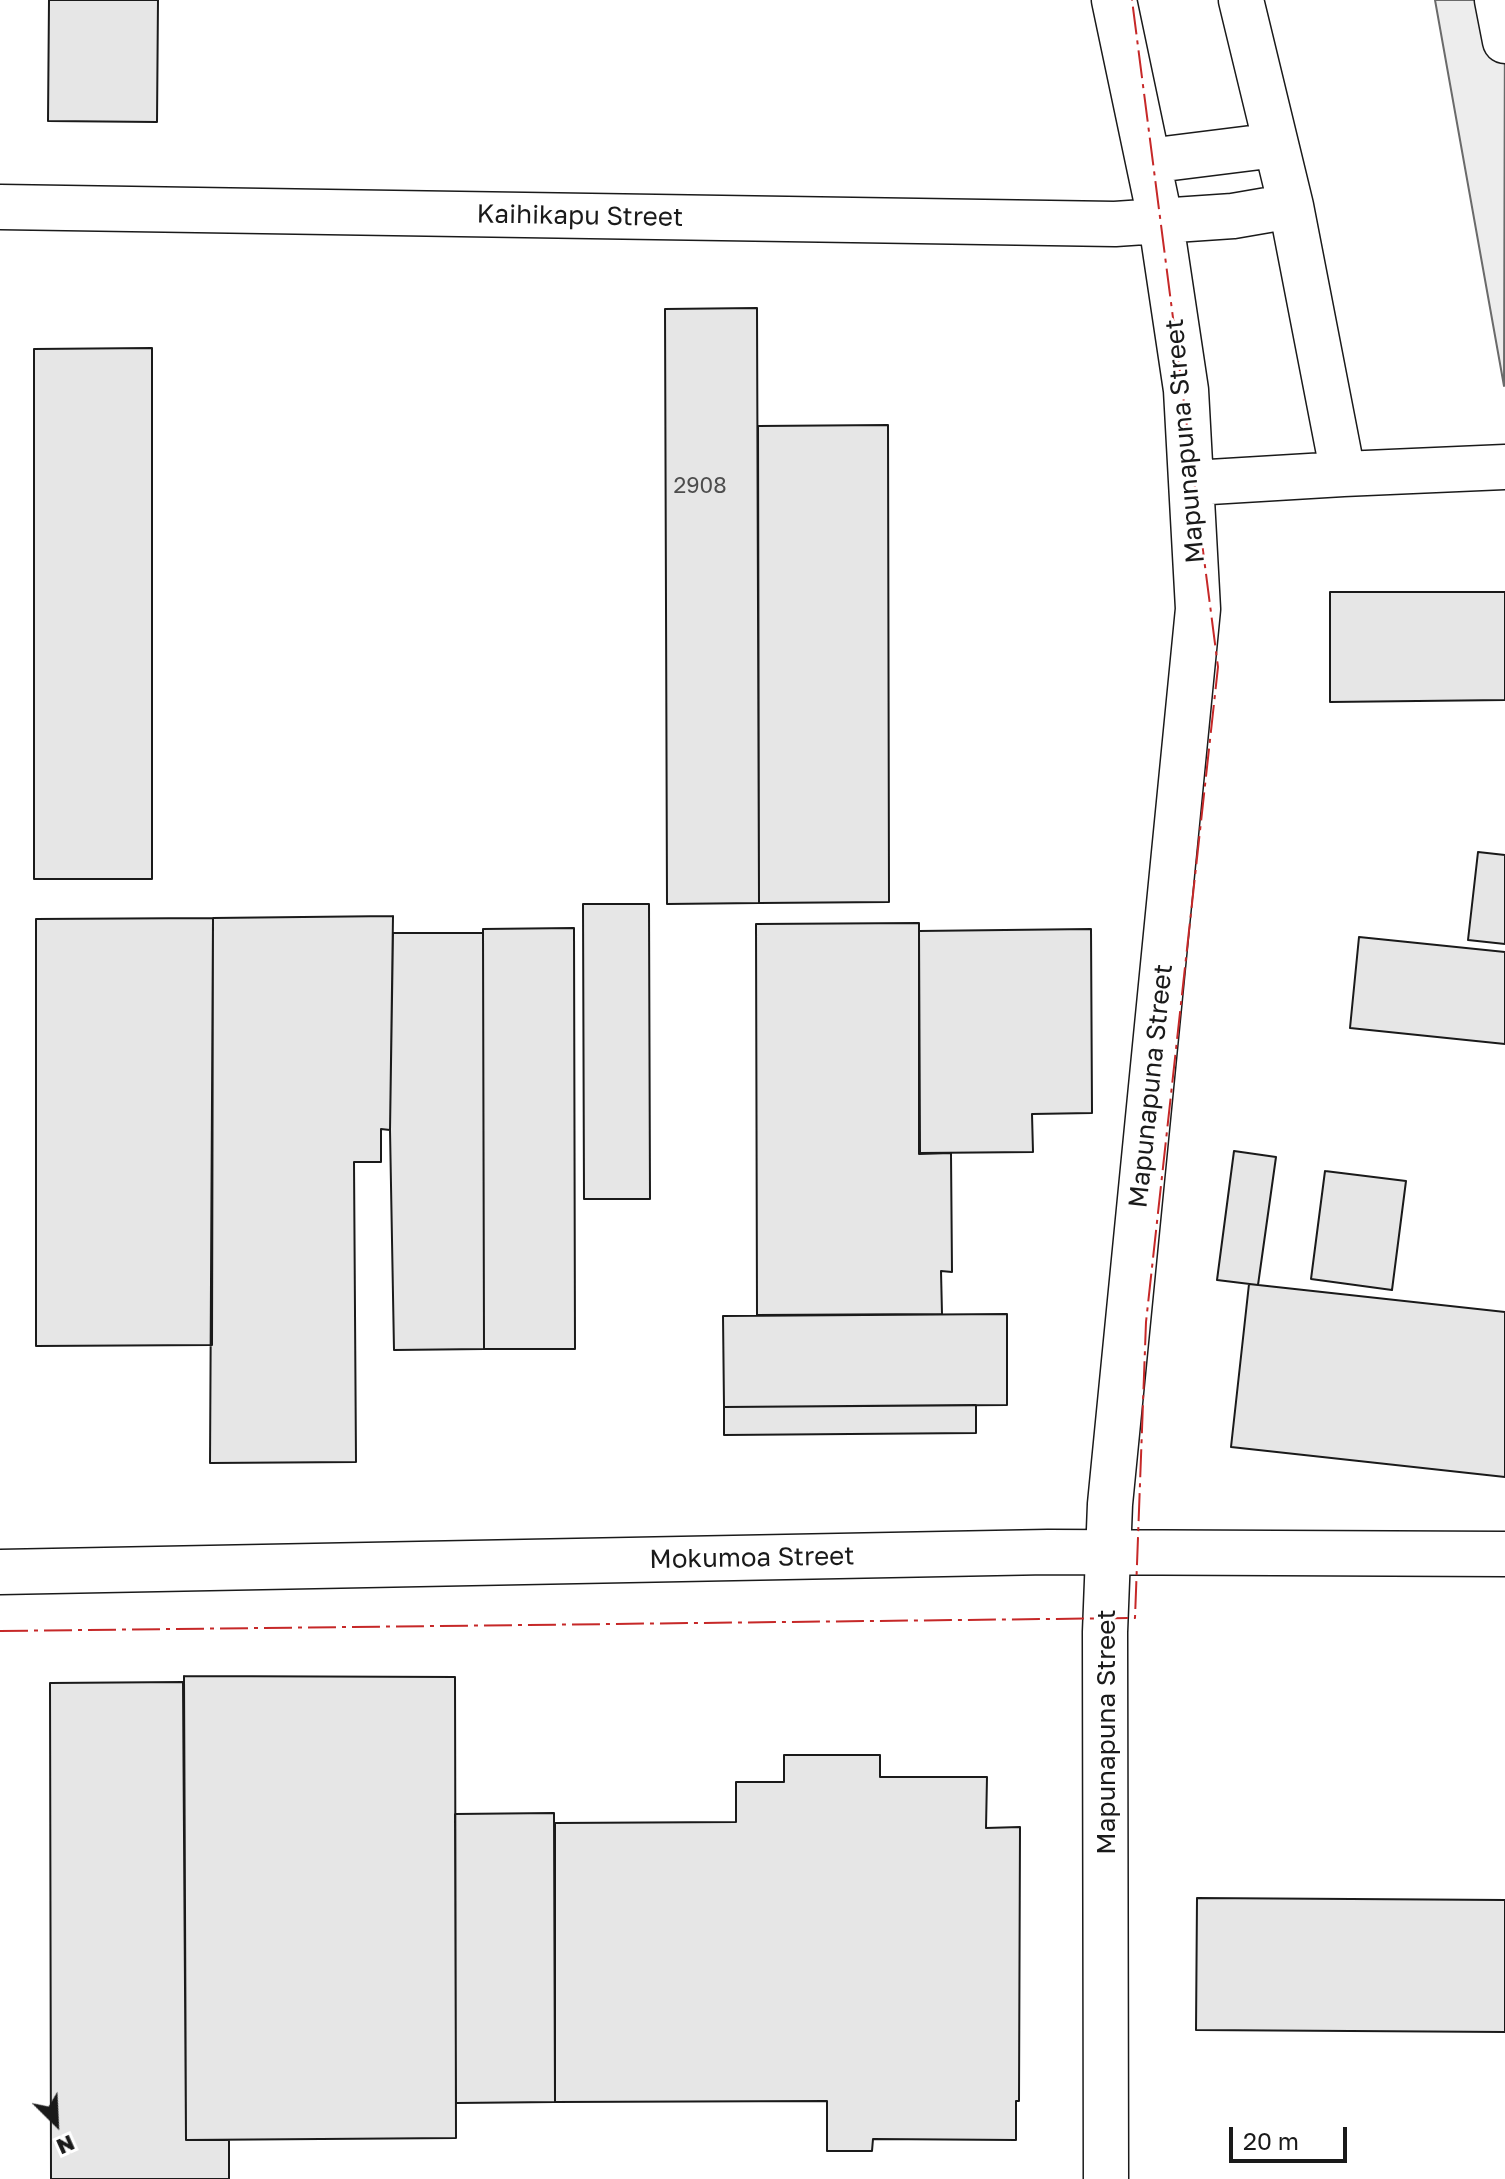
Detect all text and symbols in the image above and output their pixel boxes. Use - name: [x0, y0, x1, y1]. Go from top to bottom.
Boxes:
- street label: Kaihikapu Street: [476, 199, 684, 233]
- street label: Mapunapuna Street: [1159, 317, 1211, 565]
- house number: 2908: [673, 473, 727, 499]
- street label: Mapunapuna Street: [1123, 962, 1179, 1210]
- street label: Mokumoa Street: [649, 1541, 855, 1575]
- street label: Mapunapuna Street: [1091, 1609, 1123, 1855]
- north arrow: [16, 2083, 96, 2163]
- scale bar: [1233, 2111, 1351, 2161]
- text: 20 m: [1243, 2126, 1299, 2155]
- text: N: [53, 2130, 79, 2161]

